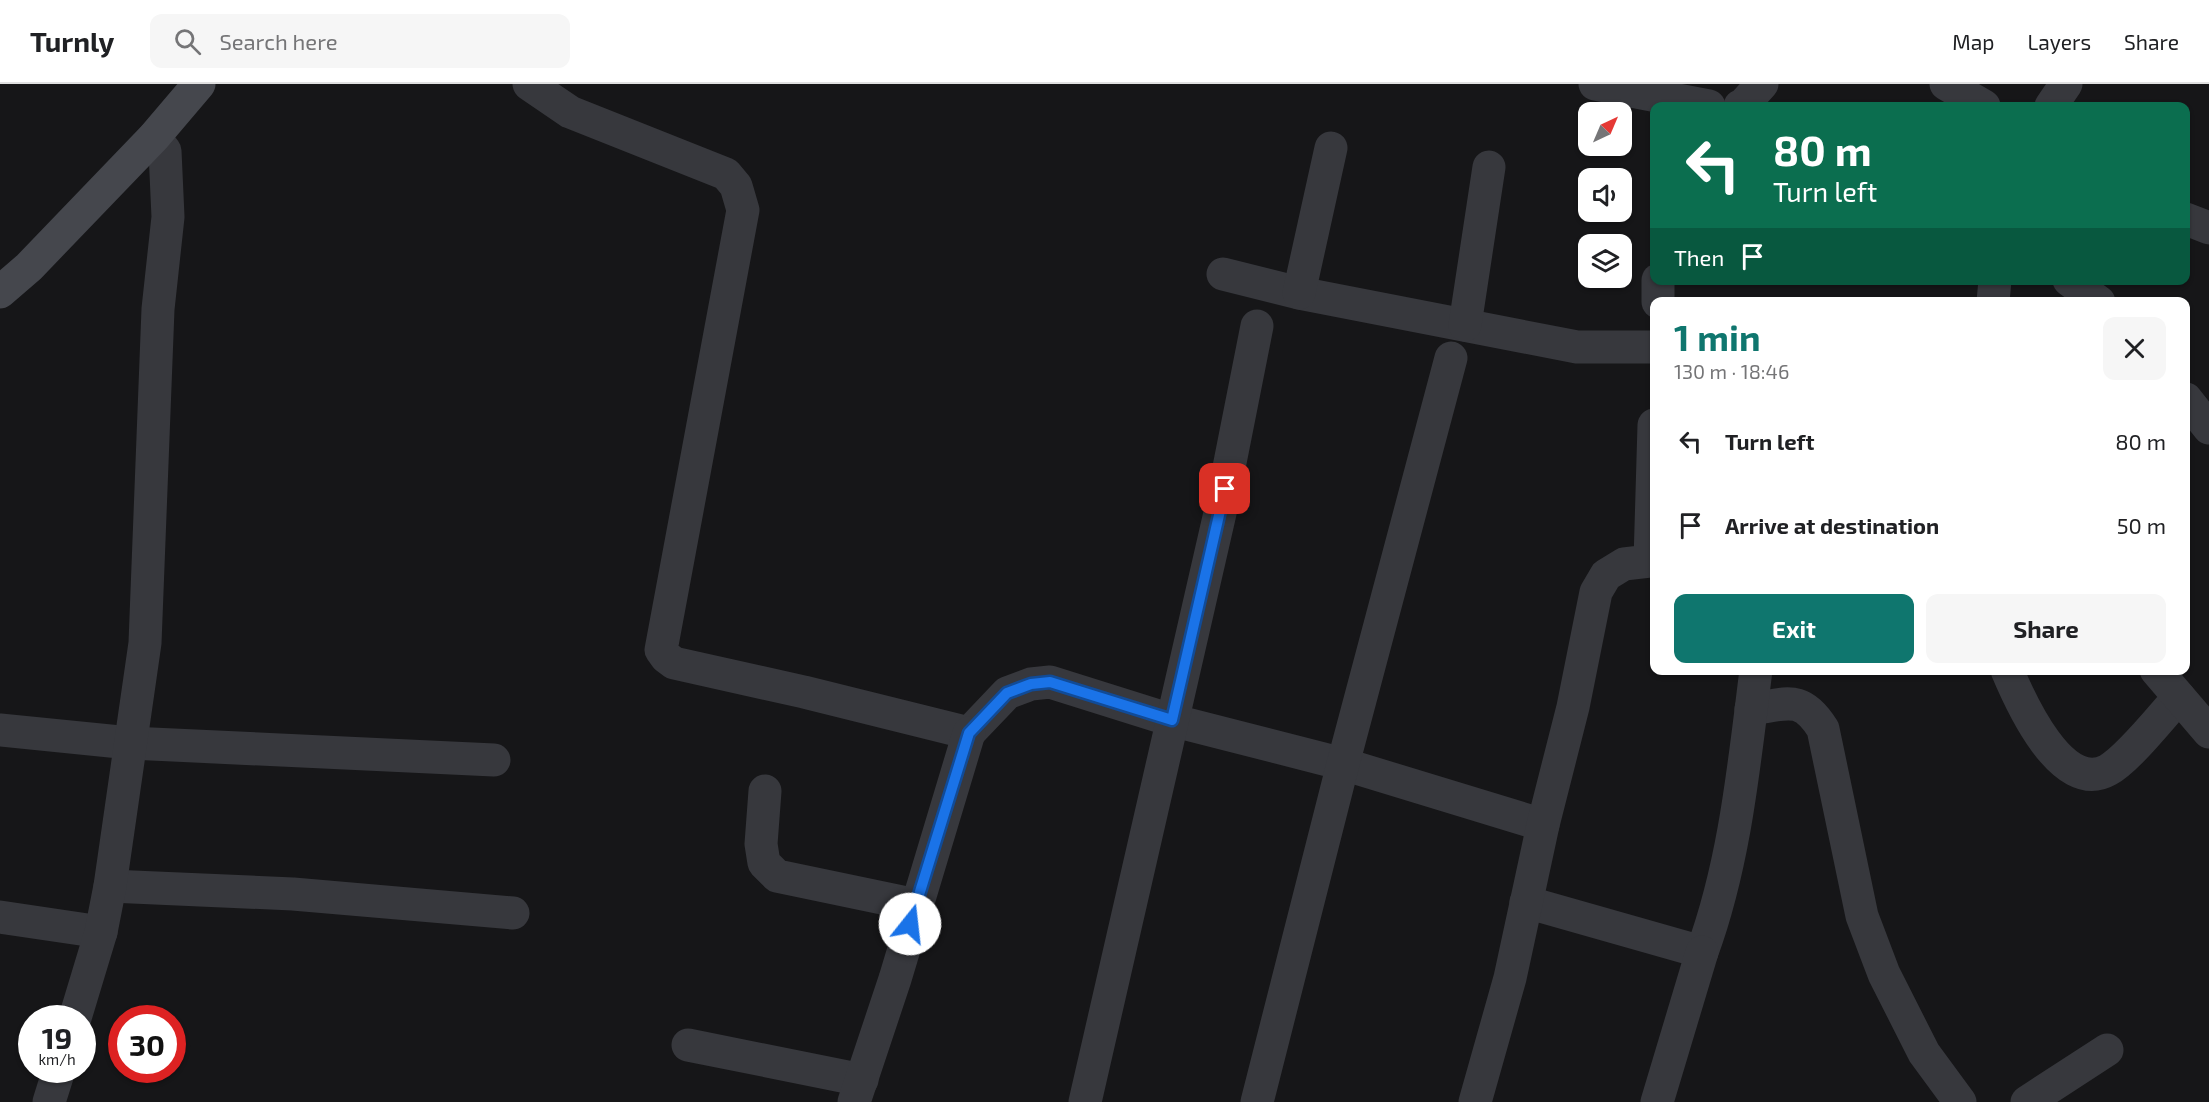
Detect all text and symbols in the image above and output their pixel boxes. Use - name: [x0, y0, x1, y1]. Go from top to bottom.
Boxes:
- search box: [150, 14, 570, 68]
- text: Turnly: [30, 24, 114, 58]
- icon: search: [171, 25, 204, 58]
- text: Search here: [219, 28, 338, 54]
- text: Map: [1952, 29, 1994, 54]
- text: Layers: [2027, 29, 2091, 54]
- text: Share: [2124, 29, 2179, 54]
- north arrow: [1578, 102, 1632, 156]
- map controls: [1578, 102, 1632, 288]
- text: 80 m: [1773, 124, 1872, 174]
- icon: left: [1674, 126, 1752, 204]
- button: sound: [1578, 168, 1632, 222]
- text: Turn left: [1773, 175, 1877, 207]
- button: layers: [1578, 234, 1632, 288]
- icon: arrive: [1736, 240, 1769, 273]
- text: Then: [1674, 244, 1724, 270]
- text: 1 min: [1674, 315, 1761, 358]
- button: close: [2103, 317, 2166, 380]
- text: 130 m · 18:46: [1674, 359, 1789, 383]
- icon: left: [1674, 425, 1707, 458]
- text: Turn left: [1725, 428, 1814, 454]
- text: 80 m: [2115, 428, 2166, 454]
- pin: [1199, 463, 1250, 514]
- icon: arrive: [1208, 472, 1241, 505]
- icon: arrive: [1674, 509, 1707, 542]
- text: Arrive at destination: [1725, 512, 1939, 538]
- text: 50 m: [2117, 512, 2166, 538]
- button: Exit: [1674, 594, 1914, 663]
- button: Share: [1926, 594, 2166, 663]
- position arrow: [878, 892, 942, 956]
- speed limit sign: 30: [108, 1005, 186, 1083]
- text: 19: [42, 1019, 72, 1055]
- text: km/h: [38, 1050, 76, 1068]

